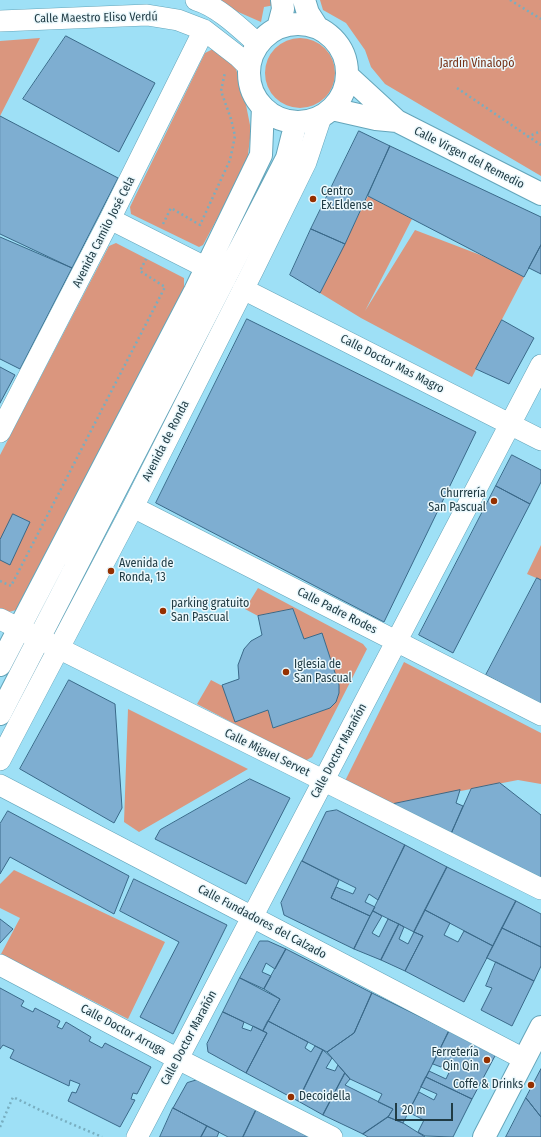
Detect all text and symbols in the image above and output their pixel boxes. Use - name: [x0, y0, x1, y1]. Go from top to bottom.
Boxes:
- street label: Calle Maestro Eliso Verdú: [34, 10, 158, 26]
- park label: Jardín Vinalopó: [439, 57, 515, 71]
- street label: Calle Virgen del Remedio: [411, 124, 527, 192]
- street label: Avenida Camilo José Cela: [70, 174, 138, 290]
- place label: Centro Ex.Eldense: [321, 185, 373, 213]
- marker: Centro Ex.Eldense: [308, 194, 318, 204]
- street label: Calle Doctor Mas Magro: [338, 332, 446, 396]
- street label: Avenida de Ronda: [139, 398, 193, 484]
- place label: Churrería San Pascual: [428, 487, 486, 515]
- marker: Churrería San Pascual: [489, 496, 499, 506]
- place label: Avenida de Ronda, 13: [119, 557, 173, 585]
- marker: Avenida de Ronda, 13: [106, 566, 116, 576]
- street label: Calle Padre Rodes: [295, 585, 379, 637]
- place label: parking gratuito San Pascual: [171, 597, 249, 625]
- marker: parking gratuito San Pascual: [158, 606, 168, 616]
- place label: Iglesia de San Pascual: [294, 658, 352, 686]
- marker: Iglesia de San Pascual: [281, 667, 291, 677]
- street label: Calle Doctor Marañón: [308, 701, 370, 801]
- street label: Calle Miguel Servet: [222, 726, 312, 780]
- street label: Calle Fundadores del Calzado: [195, 882, 329, 962]
- street label: Calle Doctor Marañón: [158, 988, 220, 1088]
- street label: Calle Doctor Arruga: [78, 1001, 168, 1059]
- place label: Ferretería Qin Qin: [432, 1046, 479, 1074]
- marker: Ferretería Qin Qin: [482, 1055, 492, 1065]
- place label: Coffe & Drinks: [453, 1078, 523, 1092]
- marker: Coffe & Drinks: [526, 1080, 536, 1090]
- place label: Decoidella: [299, 1090, 351, 1104]
- marker: Decoidella: [286, 1092, 296, 1102]
- scale bar: [397, 1095, 455, 1121]
- text: 20 m: [402, 1103, 426, 1117]

